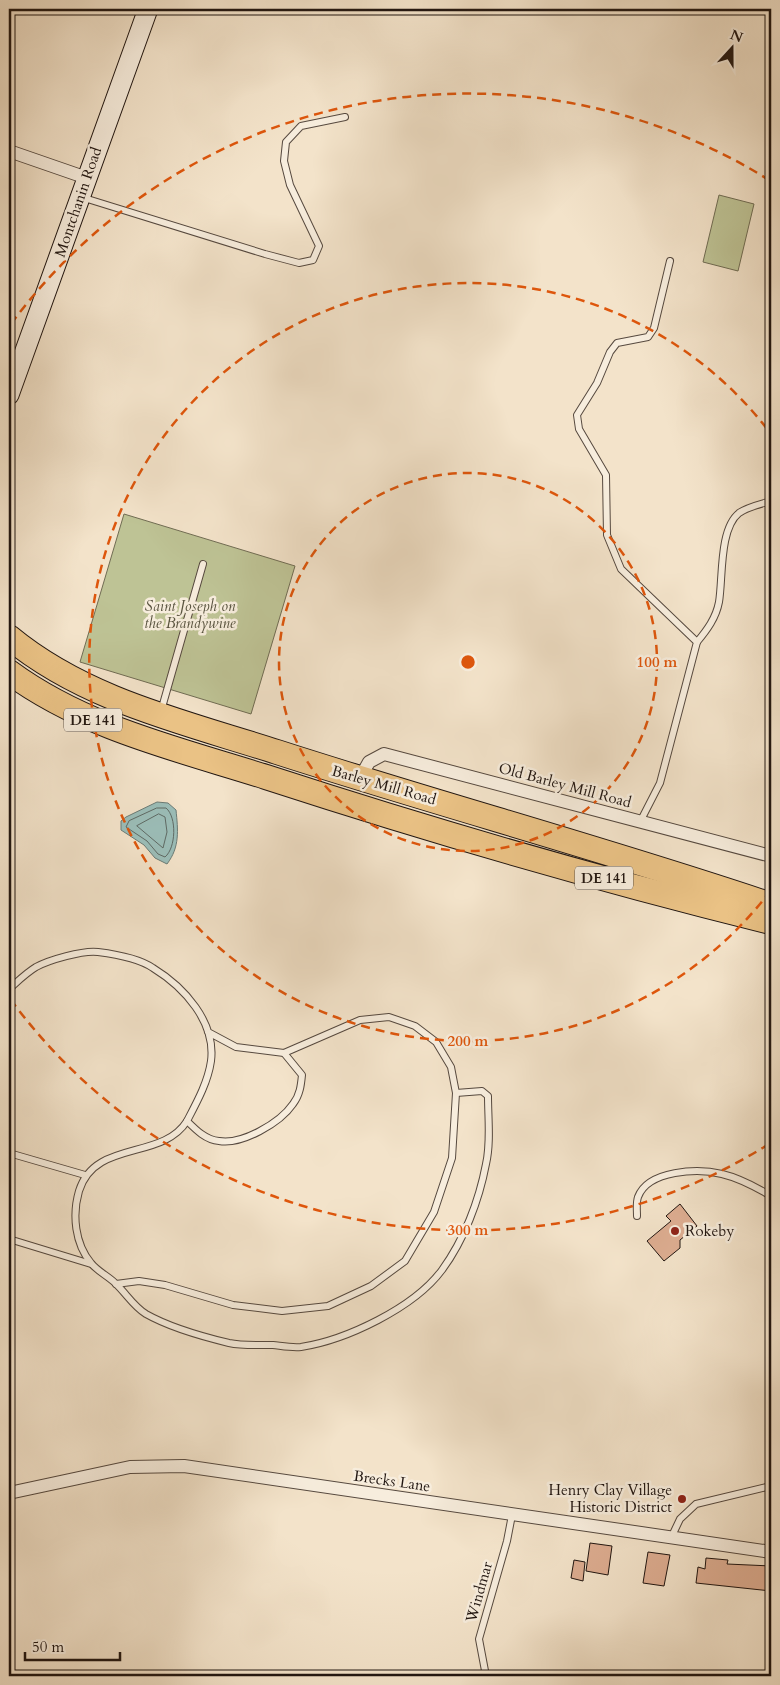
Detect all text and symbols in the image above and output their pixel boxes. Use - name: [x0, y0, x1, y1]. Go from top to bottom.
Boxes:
- north arrow: [708, 22, 758, 72]
- text: N: [727, 25, 746, 47]
- street label: Montchanin Road: [50, 144, 106, 260]
- park label: Saint Joseph on the Brandywine: [144, 596, 236, 633]
- text: 100 m: [637, 652, 678, 672]
- centre of rings: [459, 653, 477, 671]
- road number: DE 141: [64, 708, 122, 732]
- street label: Old Barley Mill Road: [496, 758, 634, 812]
- street label: Barley Mill Road: [329, 761, 439, 809]
- road number: DE 141: [575, 866, 633, 890]
- text: 200 m: [448, 1031, 489, 1051]
- text: 300 m: [448, 1220, 489, 1240]
- place label: Rokeby: [685, 1221, 734, 1241]
- marker: Rokeby: [669, 1225, 681, 1237]
- street label: Brecks Lane: [352, 1466, 432, 1496]
- place label: Henry Clay Village Historic District: [548, 1480, 672, 1517]
- marker: Henry Clay Village Historic District: [676, 1493, 688, 1505]
- street label: Windmar: [461, 1559, 497, 1625]
- scale bar: [25, 1630, 120, 1662]
- text: 50 m: [32, 1637, 64, 1657]

